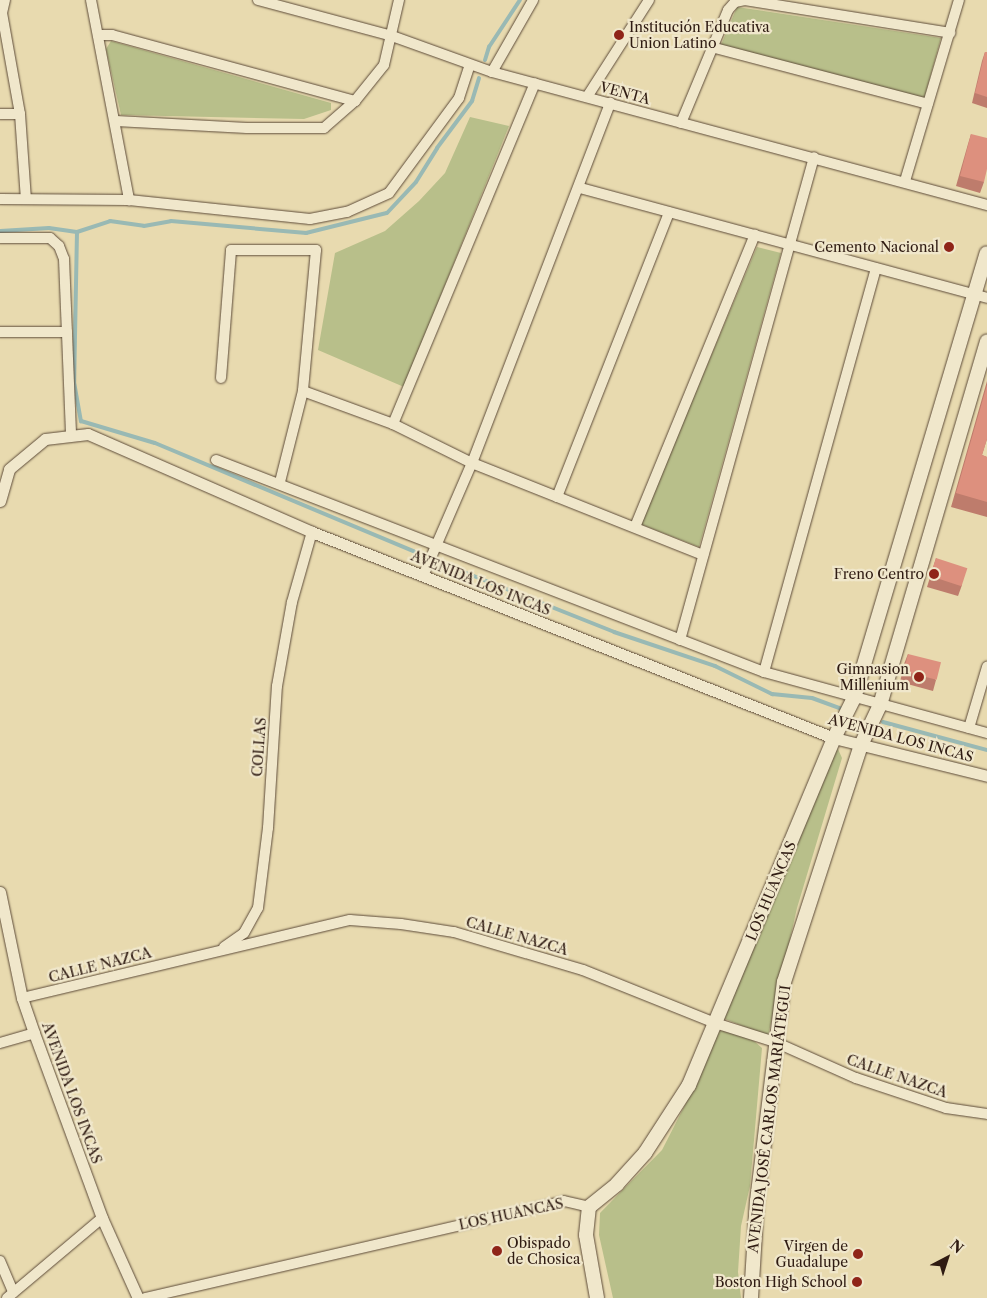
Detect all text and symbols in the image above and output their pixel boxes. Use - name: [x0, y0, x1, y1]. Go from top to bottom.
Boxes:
- place label: Institución Educativa Union Latino: [629, 19, 770, 52]
- marker: Institución Educativa Union Latino: [613, 29, 625, 41]
- street label: VENTA: [598, 78, 652, 108]
- place label: Cemento Nacional: [814, 239, 939, 255]
- marker: Cemento Nacional: [943, 241, 955, 253]
- street label: AVENIDA LOS INCAS: [408, 547, 554, 619]
- place label: Freno Centro: [834, 566, 924, 582]
- marker: Freno Centro: [928, 568, 940, 580]
- place label: Gimnasion Millenium: [837, 661, 909, 694]
- marker: Gimnasion Millenium: [913, 671, 925, 683]
- street label: AVENIDA LOS INCAS: [826, 710, 976, 766]
- street label: COLLAS: [249, 717, 269, 777]
- street label: LOS HUANCAS: [742, 839, 800, 943]
- street label: CALLE NAZCA: [464, 913, 570, 959]
- street label: CALLE NAZCA: [47, 944, 153, 986]
- street label: AVENIDA JOSÉ CARLOS MARIÁTEGUI: [744, 984, 794, 1254]
- street label: AVENIDA LOS INCAS: [38, 1020, 106, 1166]
- street label: CALLE NAZCA: [844, 1051, 950, 1101]
- street label: LOS HUANCAS: [457, 1195, 565, 1233]
- north arrow: [922, 1233, 972, 1283]
- place label: Obispado de Chosica: [507, 1235, 580, 1268]
- text: N: [946, 1236, 967, 1257]
- place label: Virgen de Guadalupe: [776, 1238, 848, 1270]
- marker: Obispado de Chosica: [491, 1245, 503, 1257]
- marker: Virgen de Guadalupe: [852, 1248, 864, 1260]
- place label: Boston High School: [715, 1274, 847, 1290]
- marker: Boston High School: [851, 1276, 863, 1288]

